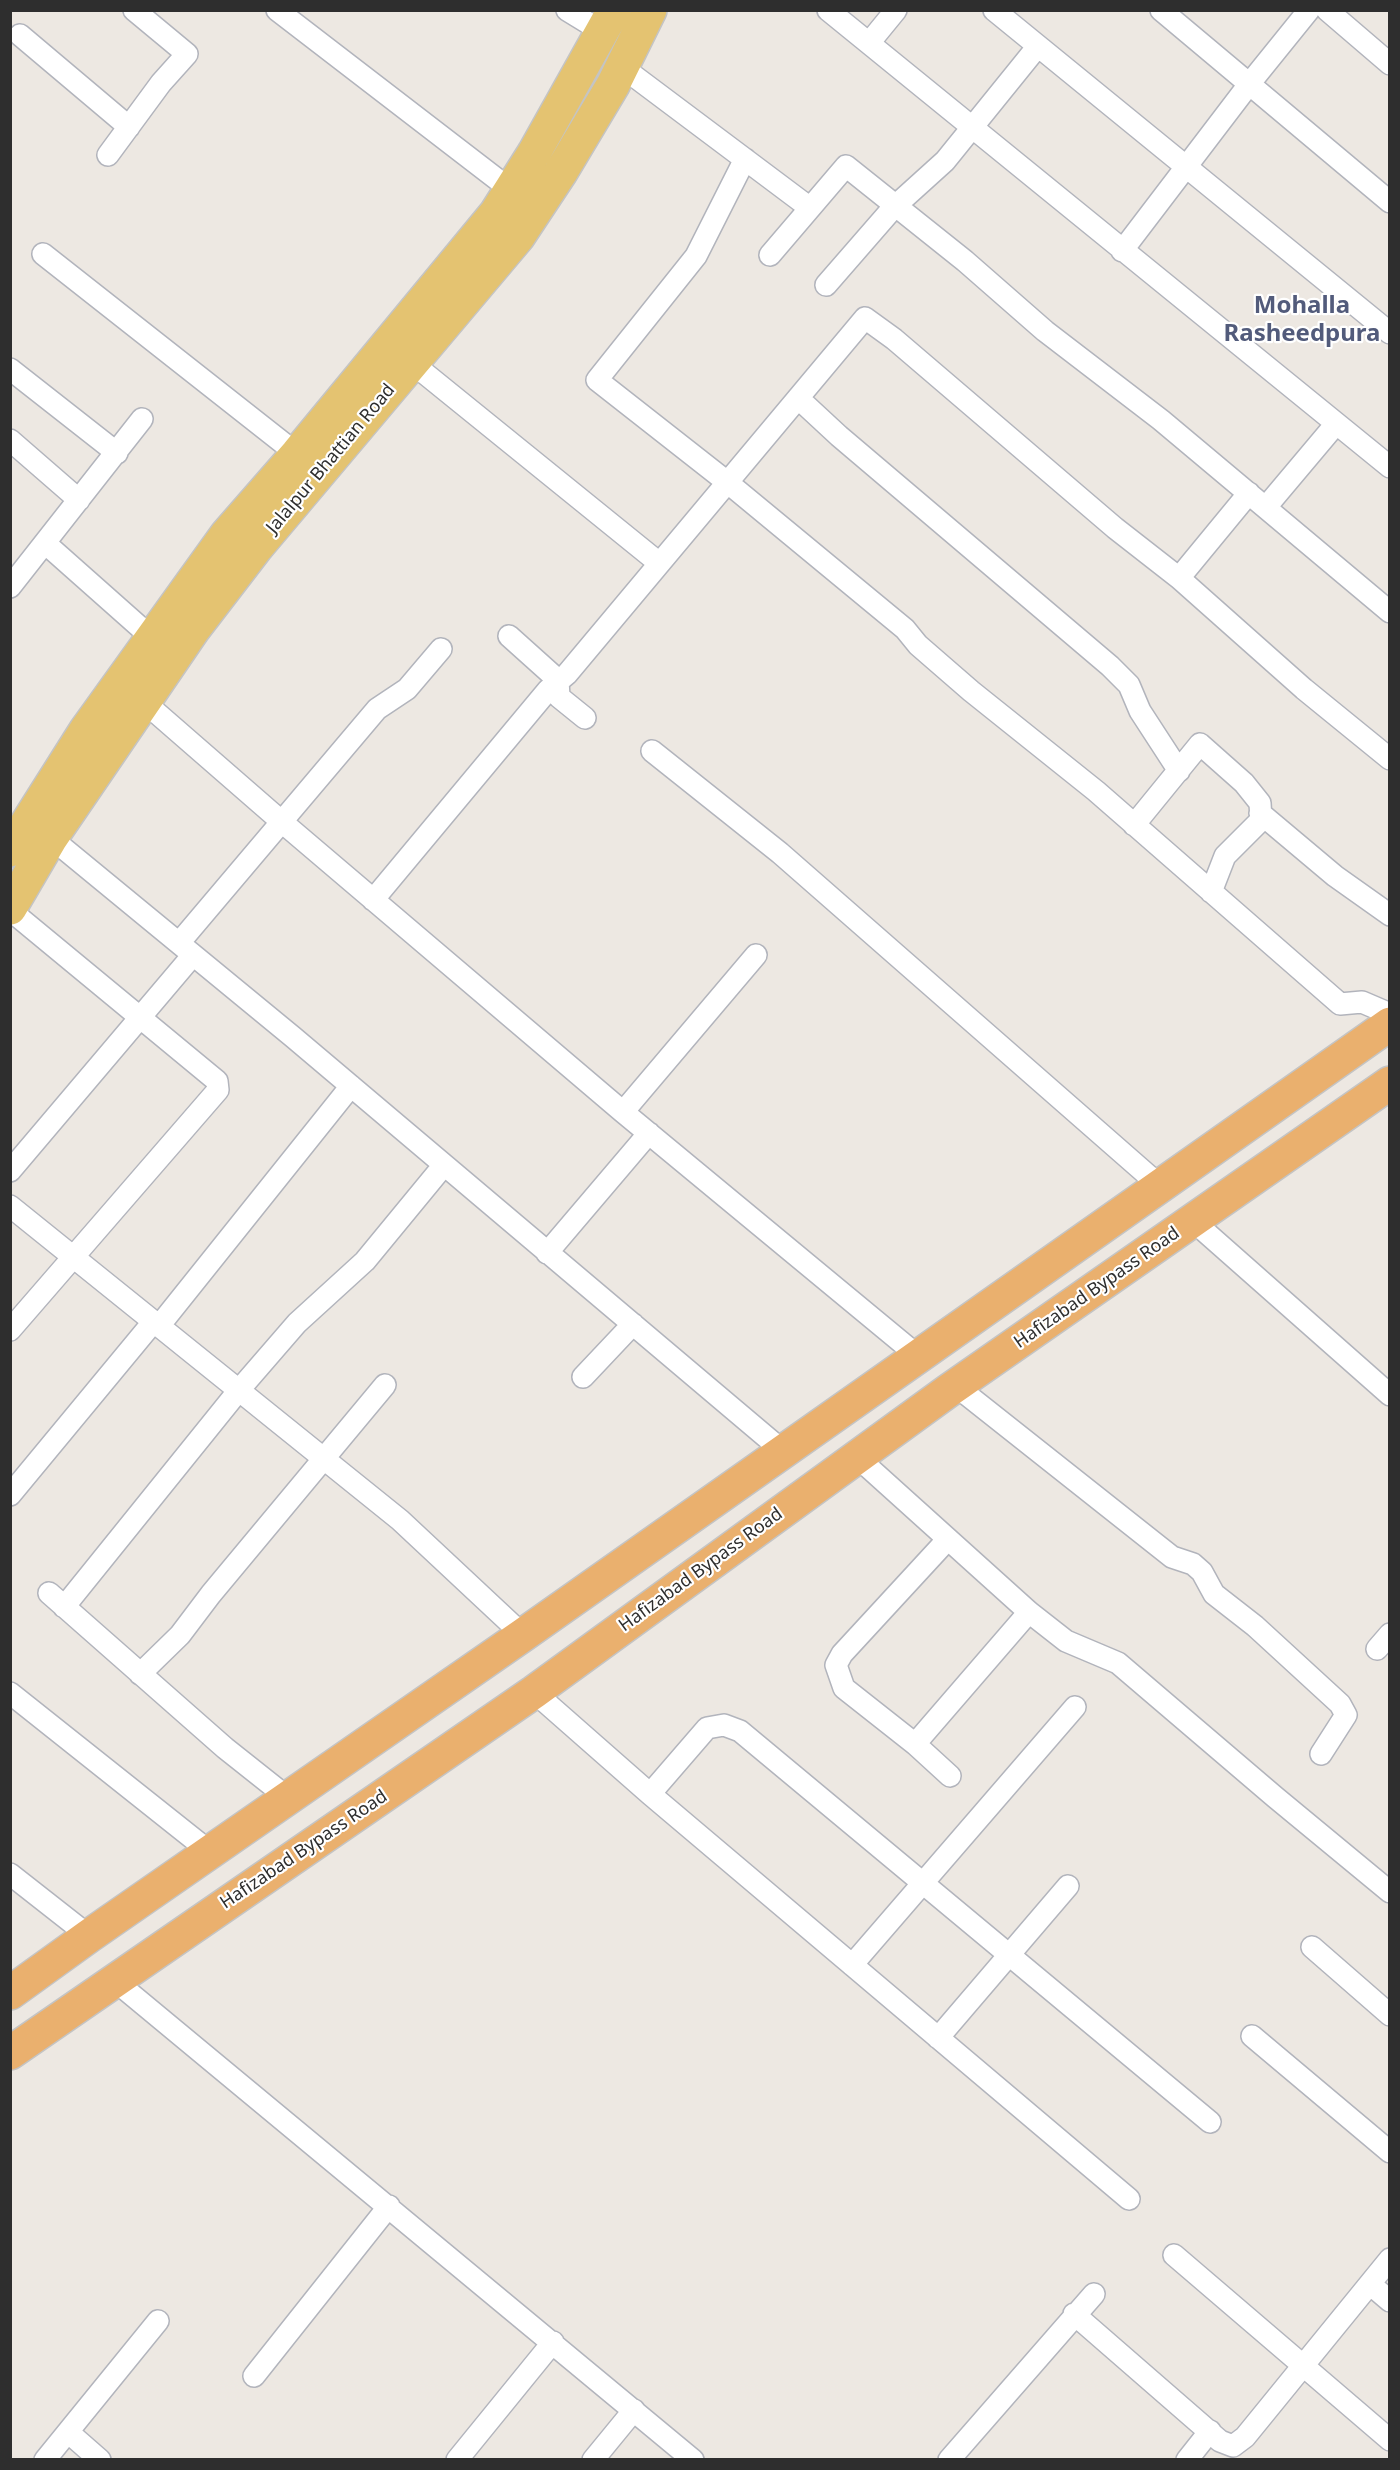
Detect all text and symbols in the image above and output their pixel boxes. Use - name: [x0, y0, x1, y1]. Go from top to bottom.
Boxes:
- district label: Mohalla Rasheedpura: [1224, 292, 1380, 348]
- street label: Jalalpur Bhattian Road: [262, 380, 400, 538]
- street label: Hafizabad Bypass Road: [1010, 1223, 1184, 1353]
- street label: Hafizabad Bypass Road: [615, 1503, 787, 1637]
- street label: Hafizabad Bypass Road: [216, 1786, 392, 1914]

